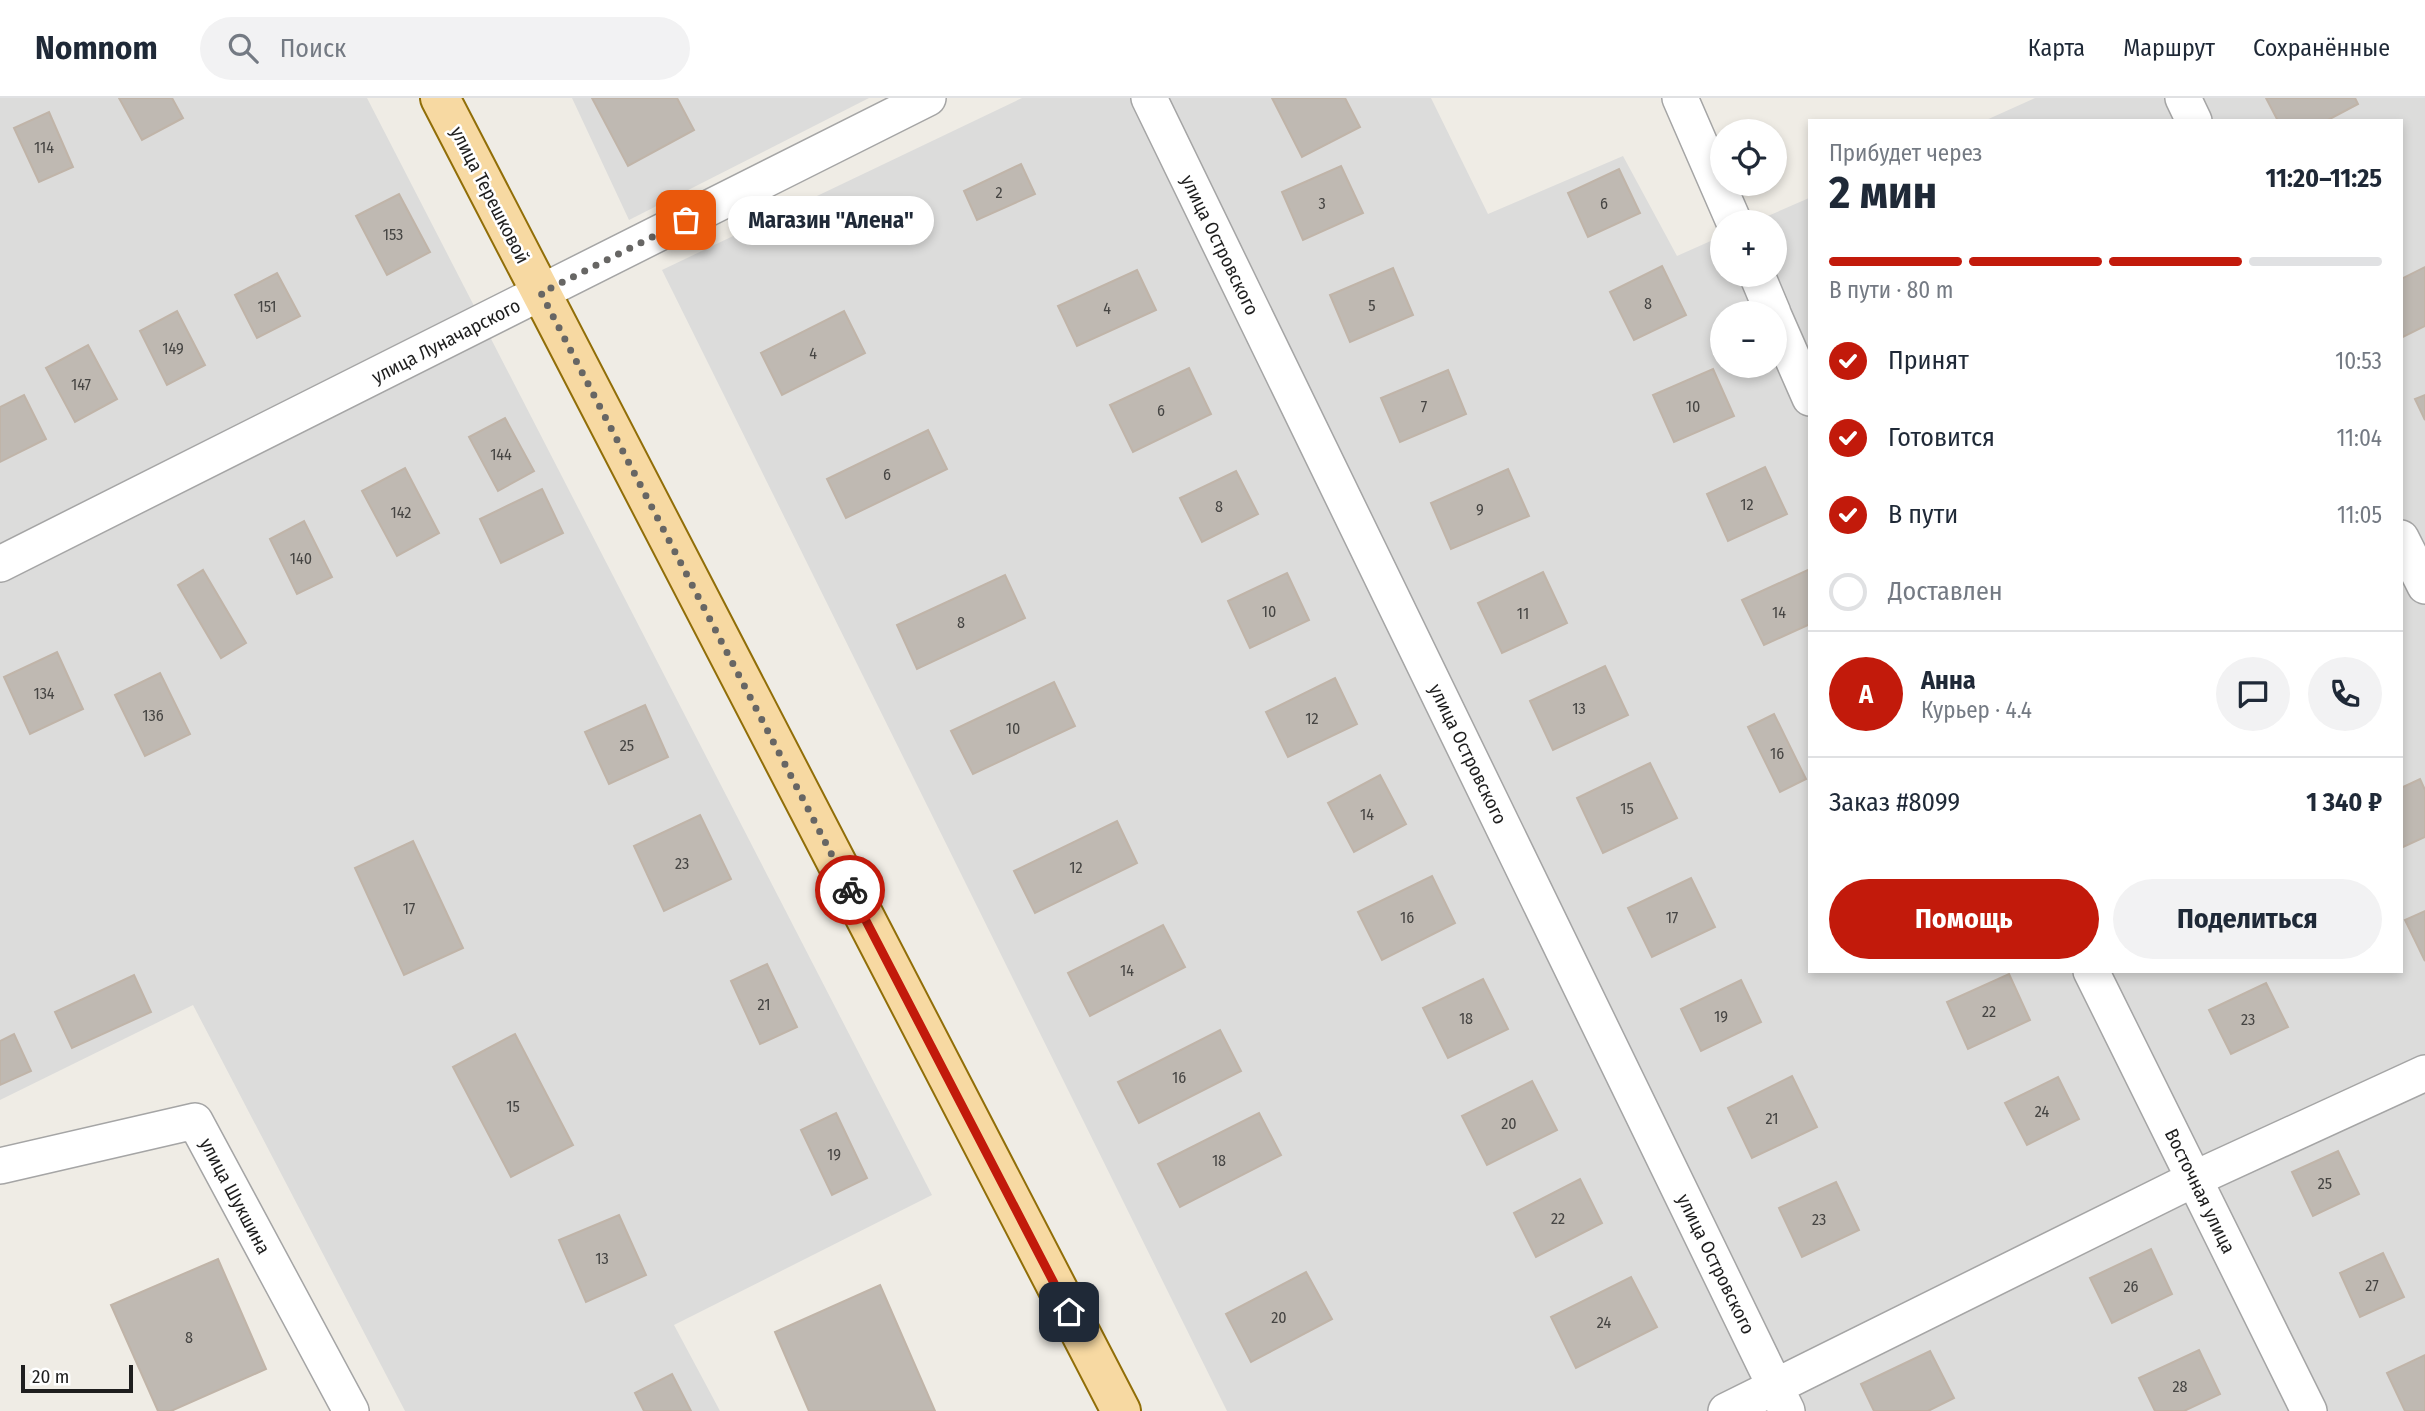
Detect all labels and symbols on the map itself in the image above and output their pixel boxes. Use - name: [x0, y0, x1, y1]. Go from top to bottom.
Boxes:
- street label: улица Терешковой: [446, 123, 534, 267]
- house number: 114: [34, 138, 54, 157]
- street label: улица Островского: [1176, 171, 1264, 319]
- house number: 2: [995, 183, 1003, 202]
- pin: [656, 190, 716, 250]
- house number: 3: [1318, 194, 1326, 213]
- house number: 6: [1600, 194, 1608, 213]
- callout: Магазин "Алена": [728, 195, 934, 244]
- house number: 153: [383, 225, 403, 244]
- street label: улица Луначарского: [368, 294, 524, 388]
- house number: 8: [1644, 294, 1652, 313]
- house number: 5: [1368, 296, 1376, 315]
- house number: 151: [257, 297, 277, 316]
- house number: 4: [1103, 299, 1111, 318]
- house number: 149: [162, 339, 184, 358]
- house number: 4: [809, 344, 817, 363]
- house number: 147: [71, 375, 92, 394]
- house number: 7: [1421, 397, 1428, 416]
- house number: 10: [1686, 397, 1700, 416]
- house number: 6: [1157, 401, 1165, 420]
- house number: 144: [490, 445, 512, 464]
- house number: 6: [883, 465, 891, 484]
- house number: 12: [1740, 495, 1754, 514]
- house number: 8: [1215, 497, 1223, 516]
- house number: 9: [1476, 500, 1484, 519]
- house number: 142: [391, 503, 411, 522]
- house number: 140: [290, 549, 312, 568]
- house number: 10: [1262, 602, 1276, 621]
- house number: 14: [1772, 603, 1786, 622]
- house number: 11: [1517, 604, 1529, 623]
- house number: 8: [957, 613, 965, 632]
- street label: улица Островского: [1424, 680, 1512, 828]
- house number: 134: [33, 684, 55, 703]
- house number: 13: [1572, 699, 1586, 718]
- house number: 136: [142, 706, 164, 725]
- house number: 12: [1305, 709, 1319, 728]
- house number: 10: [1006, 719, 1020, 738]
- house number: 25: [620, 736, 634, 755]
- house number: 16: [1770, 744, 1784, 763]
- house number: 15: [1620, 799, 1634, 818]
- house number: 14: [1360, 805, 1374, 824]
- house number: 23: [675, 854, 689, 873]
- courier: [815, 855, 885, 925]
- house number: 12: [1069, 858, 1083, 877]
- house number: 17: [403, 899, 416, 918]
- house number: 16: [1400, 908, 1414, 927]
- house number: 17: [1666, 908, 1679, 927]
- house number: 14: [1120, 961, 1134, 980]
- house number: 21: [758, 995, 770, 1014]
- house number: 22: [1982, 1002, 1996, 1021]
- house number: 19: [1714, 1007, 1728, 1026]
- house number: 18: [1459, 1009, 1473, 1028]
- house number: 23: [2241, 1010, 2255, 1029]
- house number: 16: [1172, 1068, 1186, 1087]
- house number: 15: [506, 1097, 520, 1116]
- house number: 24: [2035, 1102, 2049, 1121]
- house number: 21: [1766, 1109, 1778, 1128]
- house number: 20: [1501, 1114, 1517, 1133]
- street label: Восточная улица: [2160, 1125, 2240, 1257]
- street label: улица Шукшина: [195, 1134, 275, 1258]
- house number: 19: [827, 1145, 841, 1164]
- house number: 18: [1212, 1151, 1226, 1170]
- house number: 25: [2318, 1174, 2332, 1193]
- street label: улица Островского: [1672, 1190, 1760, 1338]
- house number: 22: [1551, 1209, 1565, 1228]
- house number: 23: [1812, 1210, 1826, 1229]
- house number: 13: [595, 1249, 609, 1268]
- house number: 27: [2365, 1276, 2379, 1295]
- house number: 26: [2124, 1277, 2139, 1296]
- pin: [1039, 1282, 1099, 1342]
- house number: 20: [1271, 1308, 1287, 1327]
- house number: 24: [1597, 1313, 1611, 1332]
- house number: 8: [185, 1328, 193, 1347]
- scale bar: [21, 1362, 133, 1394]
- house number: 28: [2172, 1377, 2188, 1396]

